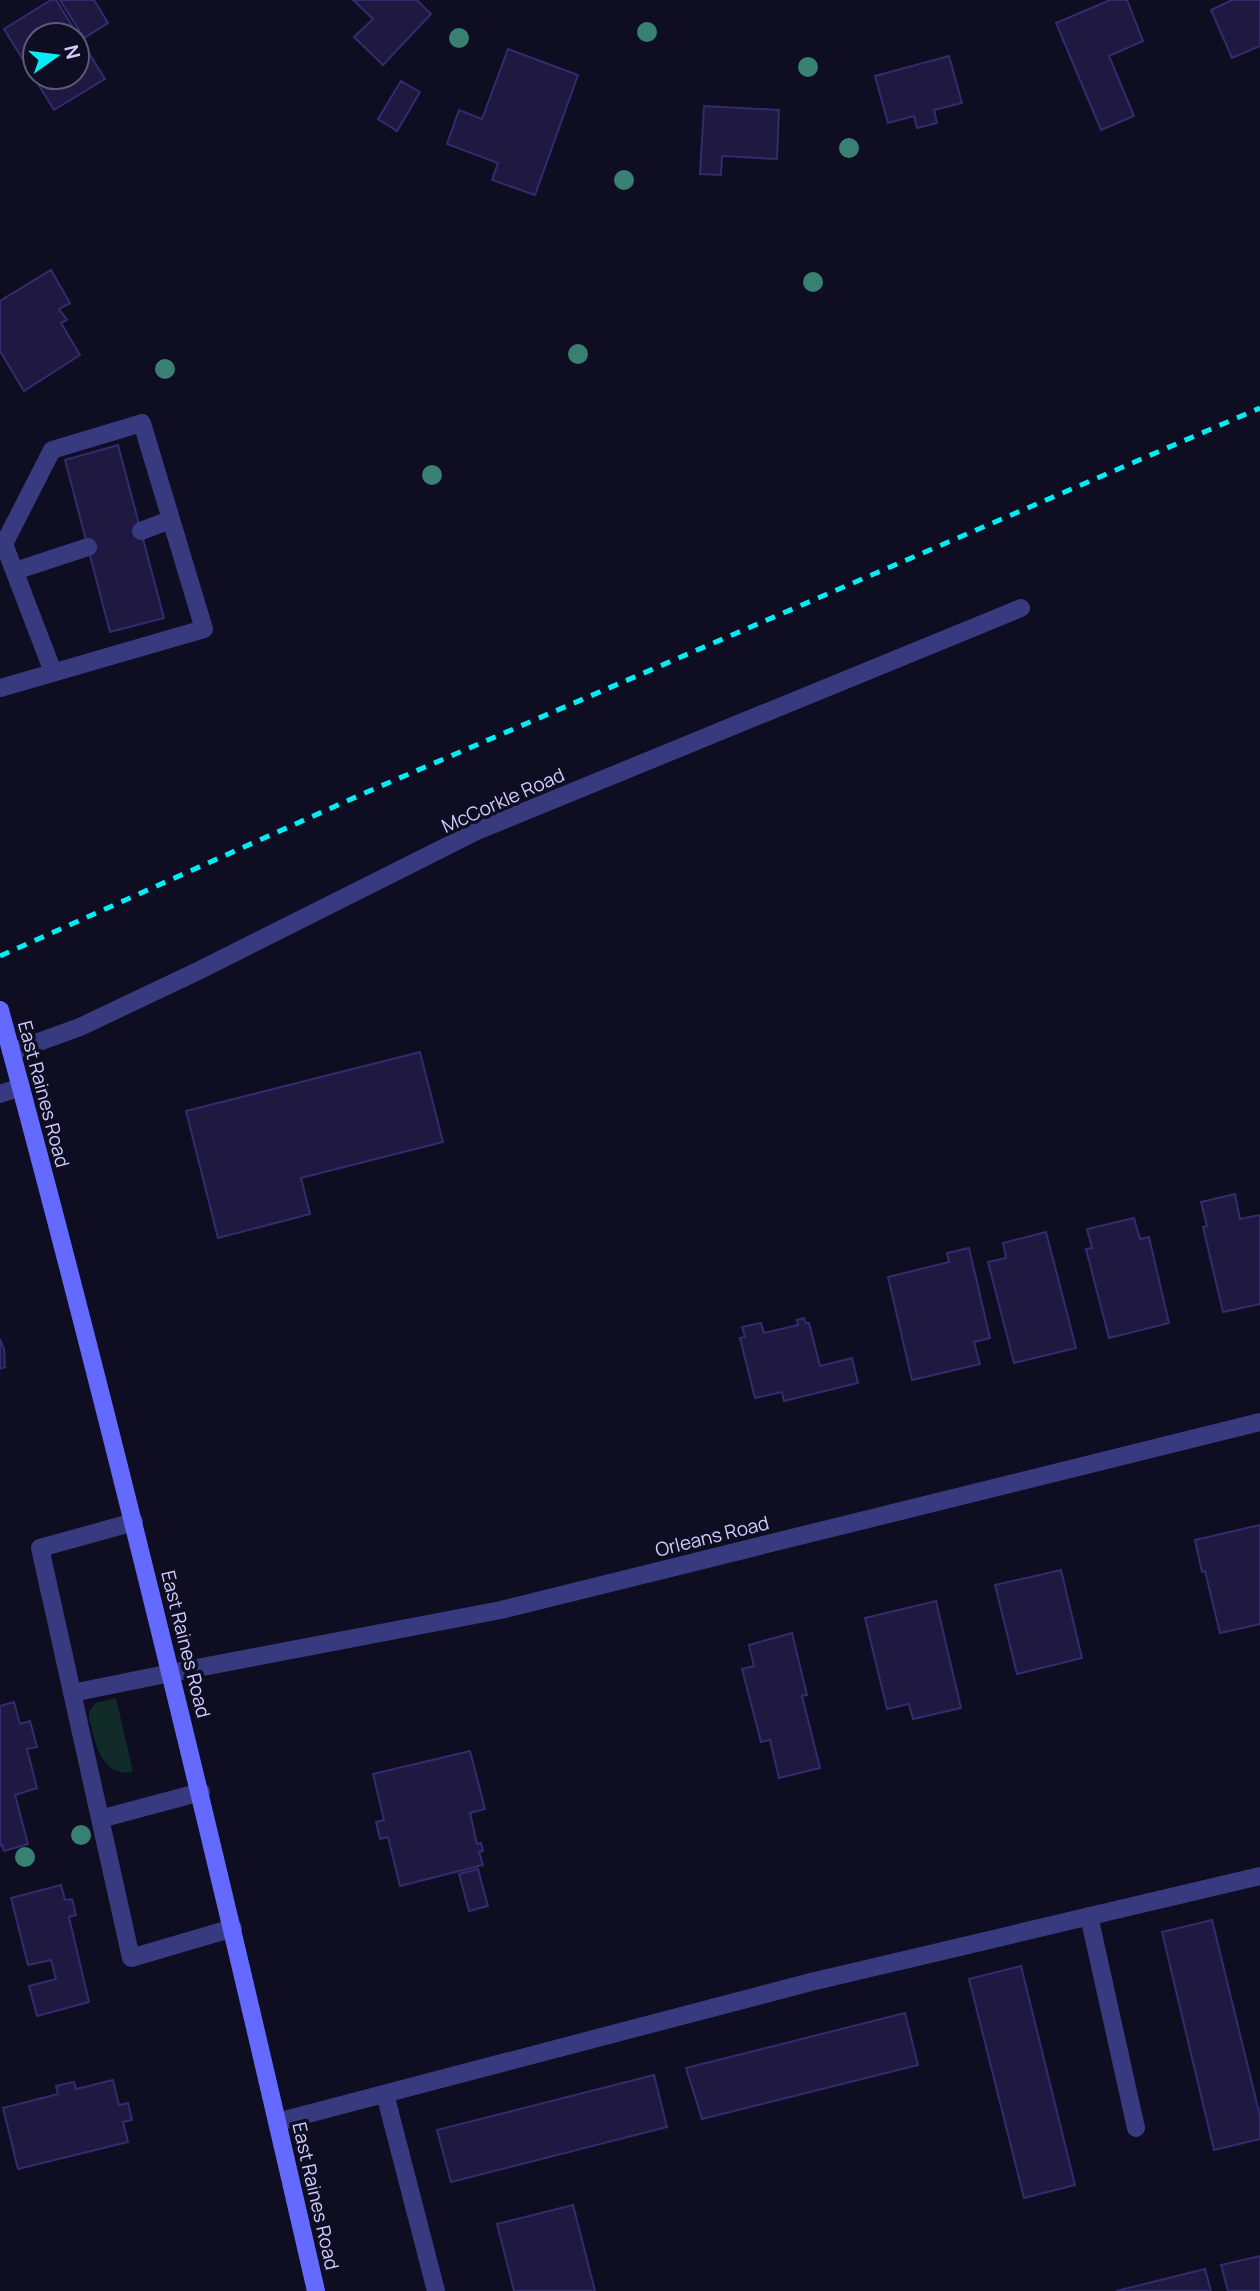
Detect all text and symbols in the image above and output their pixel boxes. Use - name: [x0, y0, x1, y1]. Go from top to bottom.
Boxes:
- north arrow: [21, 21, 91, 91]
- text: N: [58, 42, 87, 62]
- street label: McCorkle Road: [437, 761, 569, 839]
- street label: East Raines Road: [12, 1018, 76, 1170]
- street label: Orleans Road: [652, 1509, 772, 1563]
- street label: East Raines Road: [155, 1568, 217, 1720]
- street label: East Raines Road: [286, 2120, 346, 2272]

